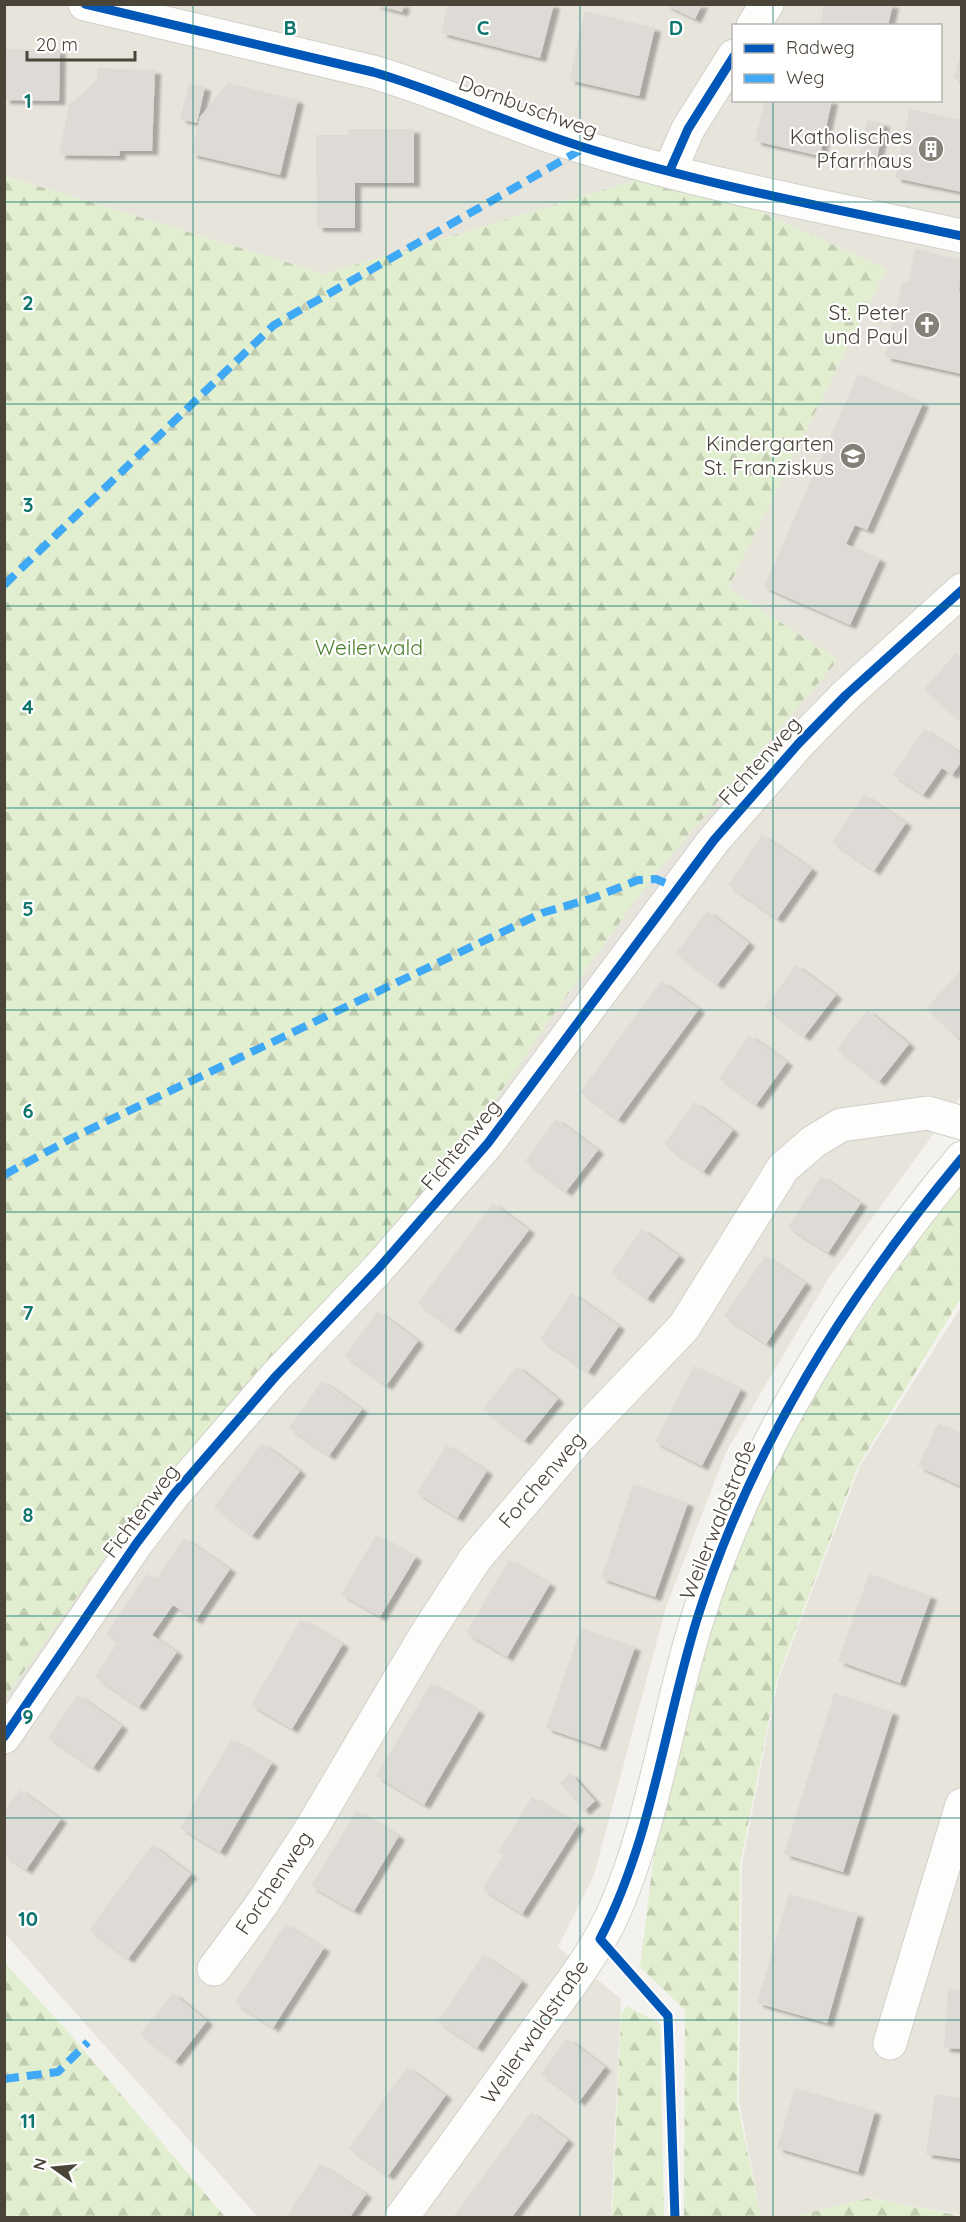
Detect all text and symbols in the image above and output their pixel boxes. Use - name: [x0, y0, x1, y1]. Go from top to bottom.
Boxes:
- text: B: [283, 15, 297, 40]
- text: C: [477, 15, 490, 40]
- text: D: [669, 15, 683, 40]
- scale bar: [27, 24, 135, 62]
- legend: [732, 24, 942, 102]
- text: 20 m: [36, 33, 78, 56]
- text: Radweg: [786, 36, 855, 59]
- text: Weg: [786, 66, 824, 89]
- street label: Dornbuschweg: [455, 69, 601, 143]
- text: 1: [24, 88, 32, 113]
- place label: Katholisches Pfarrhaus: [790, 123, 912, 173]
- building icon: Katholisches Pfarrhaus: [916, 134, 946, 164]
- text: 2: [22, 290, 34, 315]
- place label: St. Peter und Paul: [824, 299, 908, 349]
- church icon: St. Peter und Paul: [912, 310, 942, 340]
- place label: Kindergarten St. Franziskus: [704, 430, 834, 480]
- school or university icon: Kindergarten St. Franziskus: [838, 441, 868, 471]
- text: 3: [23, 492, 33, 517]
- park label: Weilerwald: [315, 634, 423, 660]
- text: 4: [22, 694, 34, 719]
- street label: Fichtenweg: [713, 710, 806, 810]
- text: 5: [22, 896, 34, 921]
- street label: Fichtenweg: [415, 1094, 506, 1195]
- text: 6: [22, 1098, 34, 1123]
- text: 7: [23, 1300, 34, 1325]
- street label: Forchenweg: [492, 1426, 590, 1533]
- street label: Weilerwaldstraße: [673, 1436, 761, 1603]
- street label: Fichtenweg: [96, 1458, 184, 1562]
- text: 8: [23, 1502, 34, 1527]
- text: 9: [22, 1704, 34, 1729]
- street label: Forchenweg: [229, 1826, 317, 1939]
- text: 10: [18, 1906, 38, 1931]
- street label: Weilerwaldstraße: [475, 1954, 594, 2109]
- text: 11: [20, 2108, 36, 2133]
- north arrow: [24, 2138, 84, 2198]
- text: N: [28, 2156, 51, 2172]

